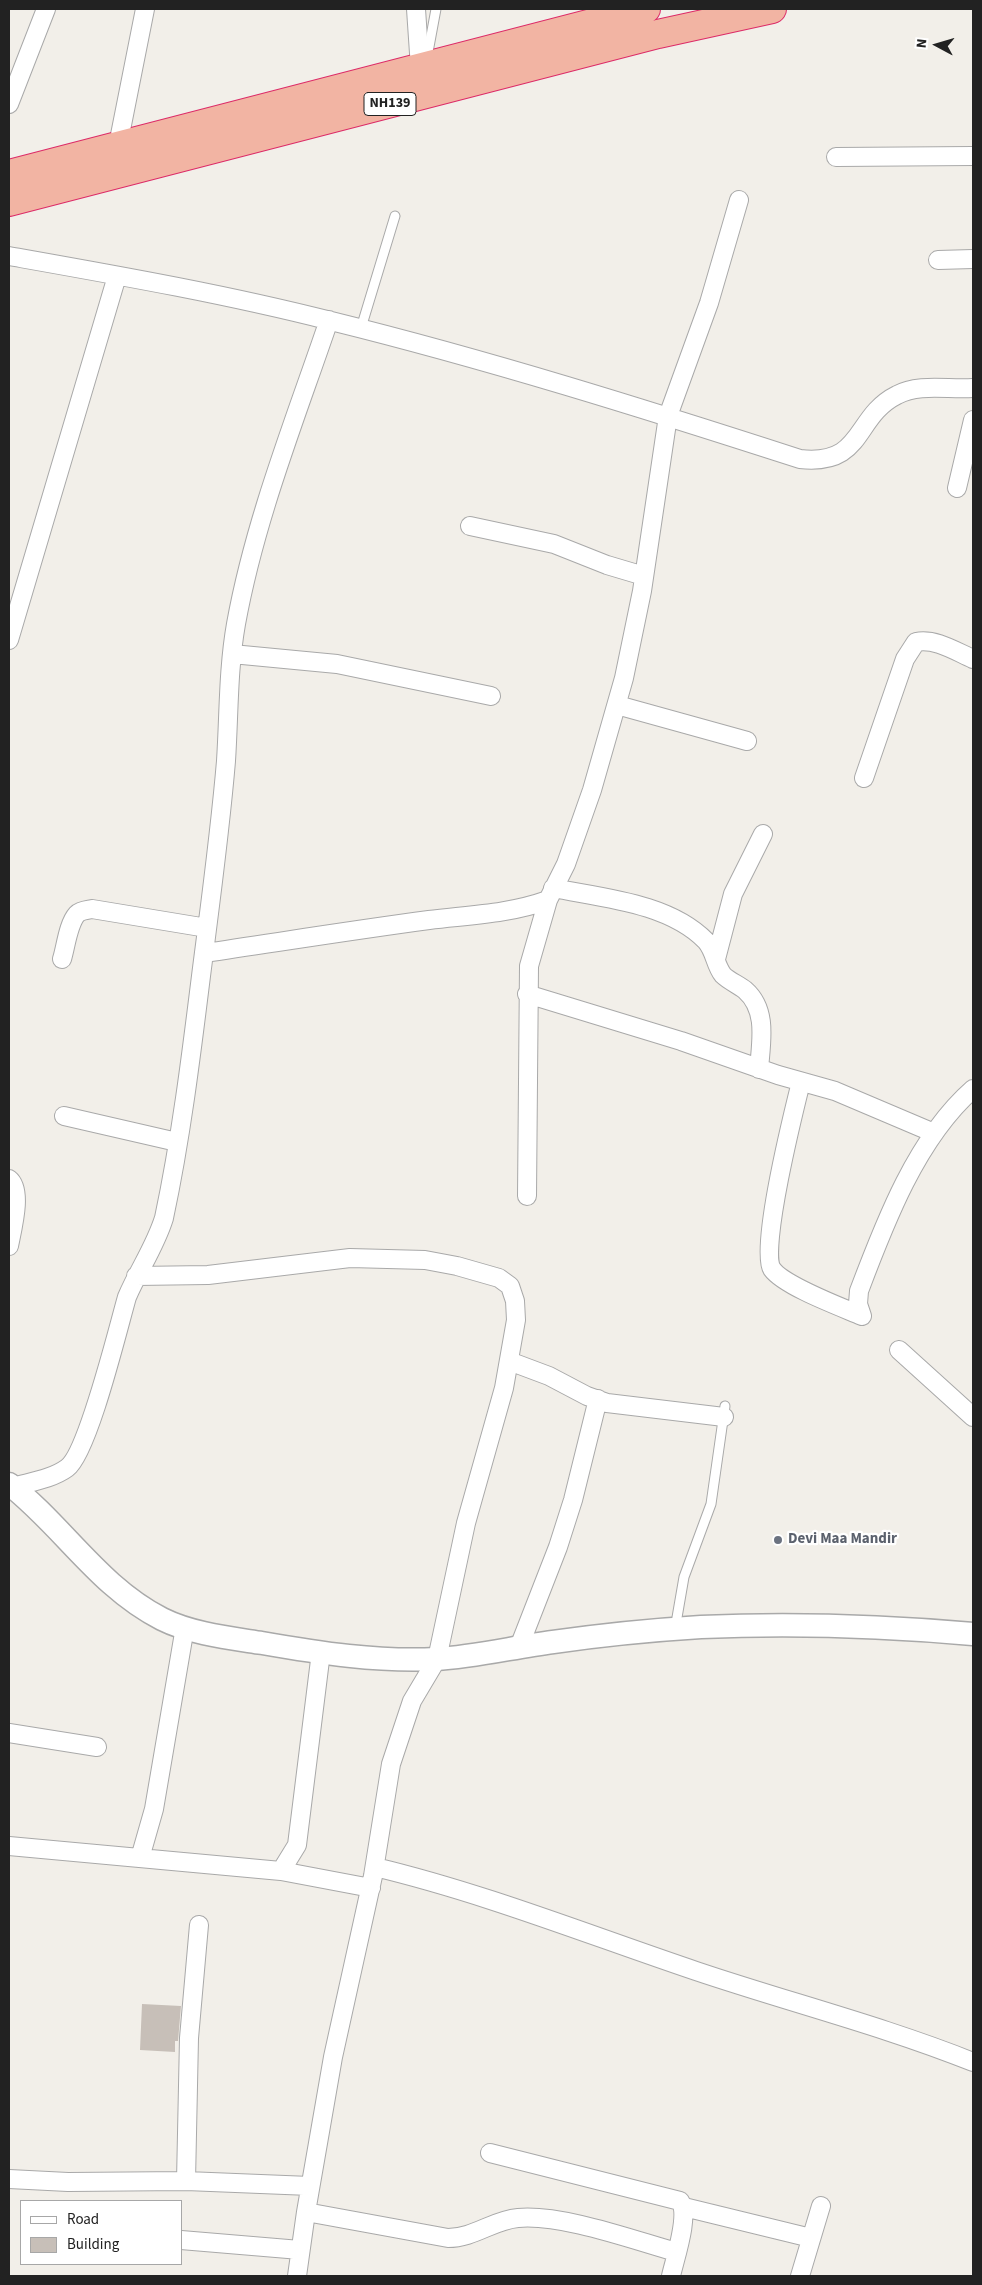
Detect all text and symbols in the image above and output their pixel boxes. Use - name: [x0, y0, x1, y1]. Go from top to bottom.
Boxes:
- north arrow: [912, 20, 962, 70]
- text: N: [912, 38, 933, 49]
- road number: NH139: [364, 92, 416, 116]
- place label: Devi Maa Mandir: [788, 1531, 897, 1549]
- marker: Devi Maa Mandir: [772, 1534, 784, 1546]
- legend: [20, 2200, 182, 2265]
- text: Road: [67, 2209, 99, 2230]
- text: Building: [67, 2234, 119, 2255]

